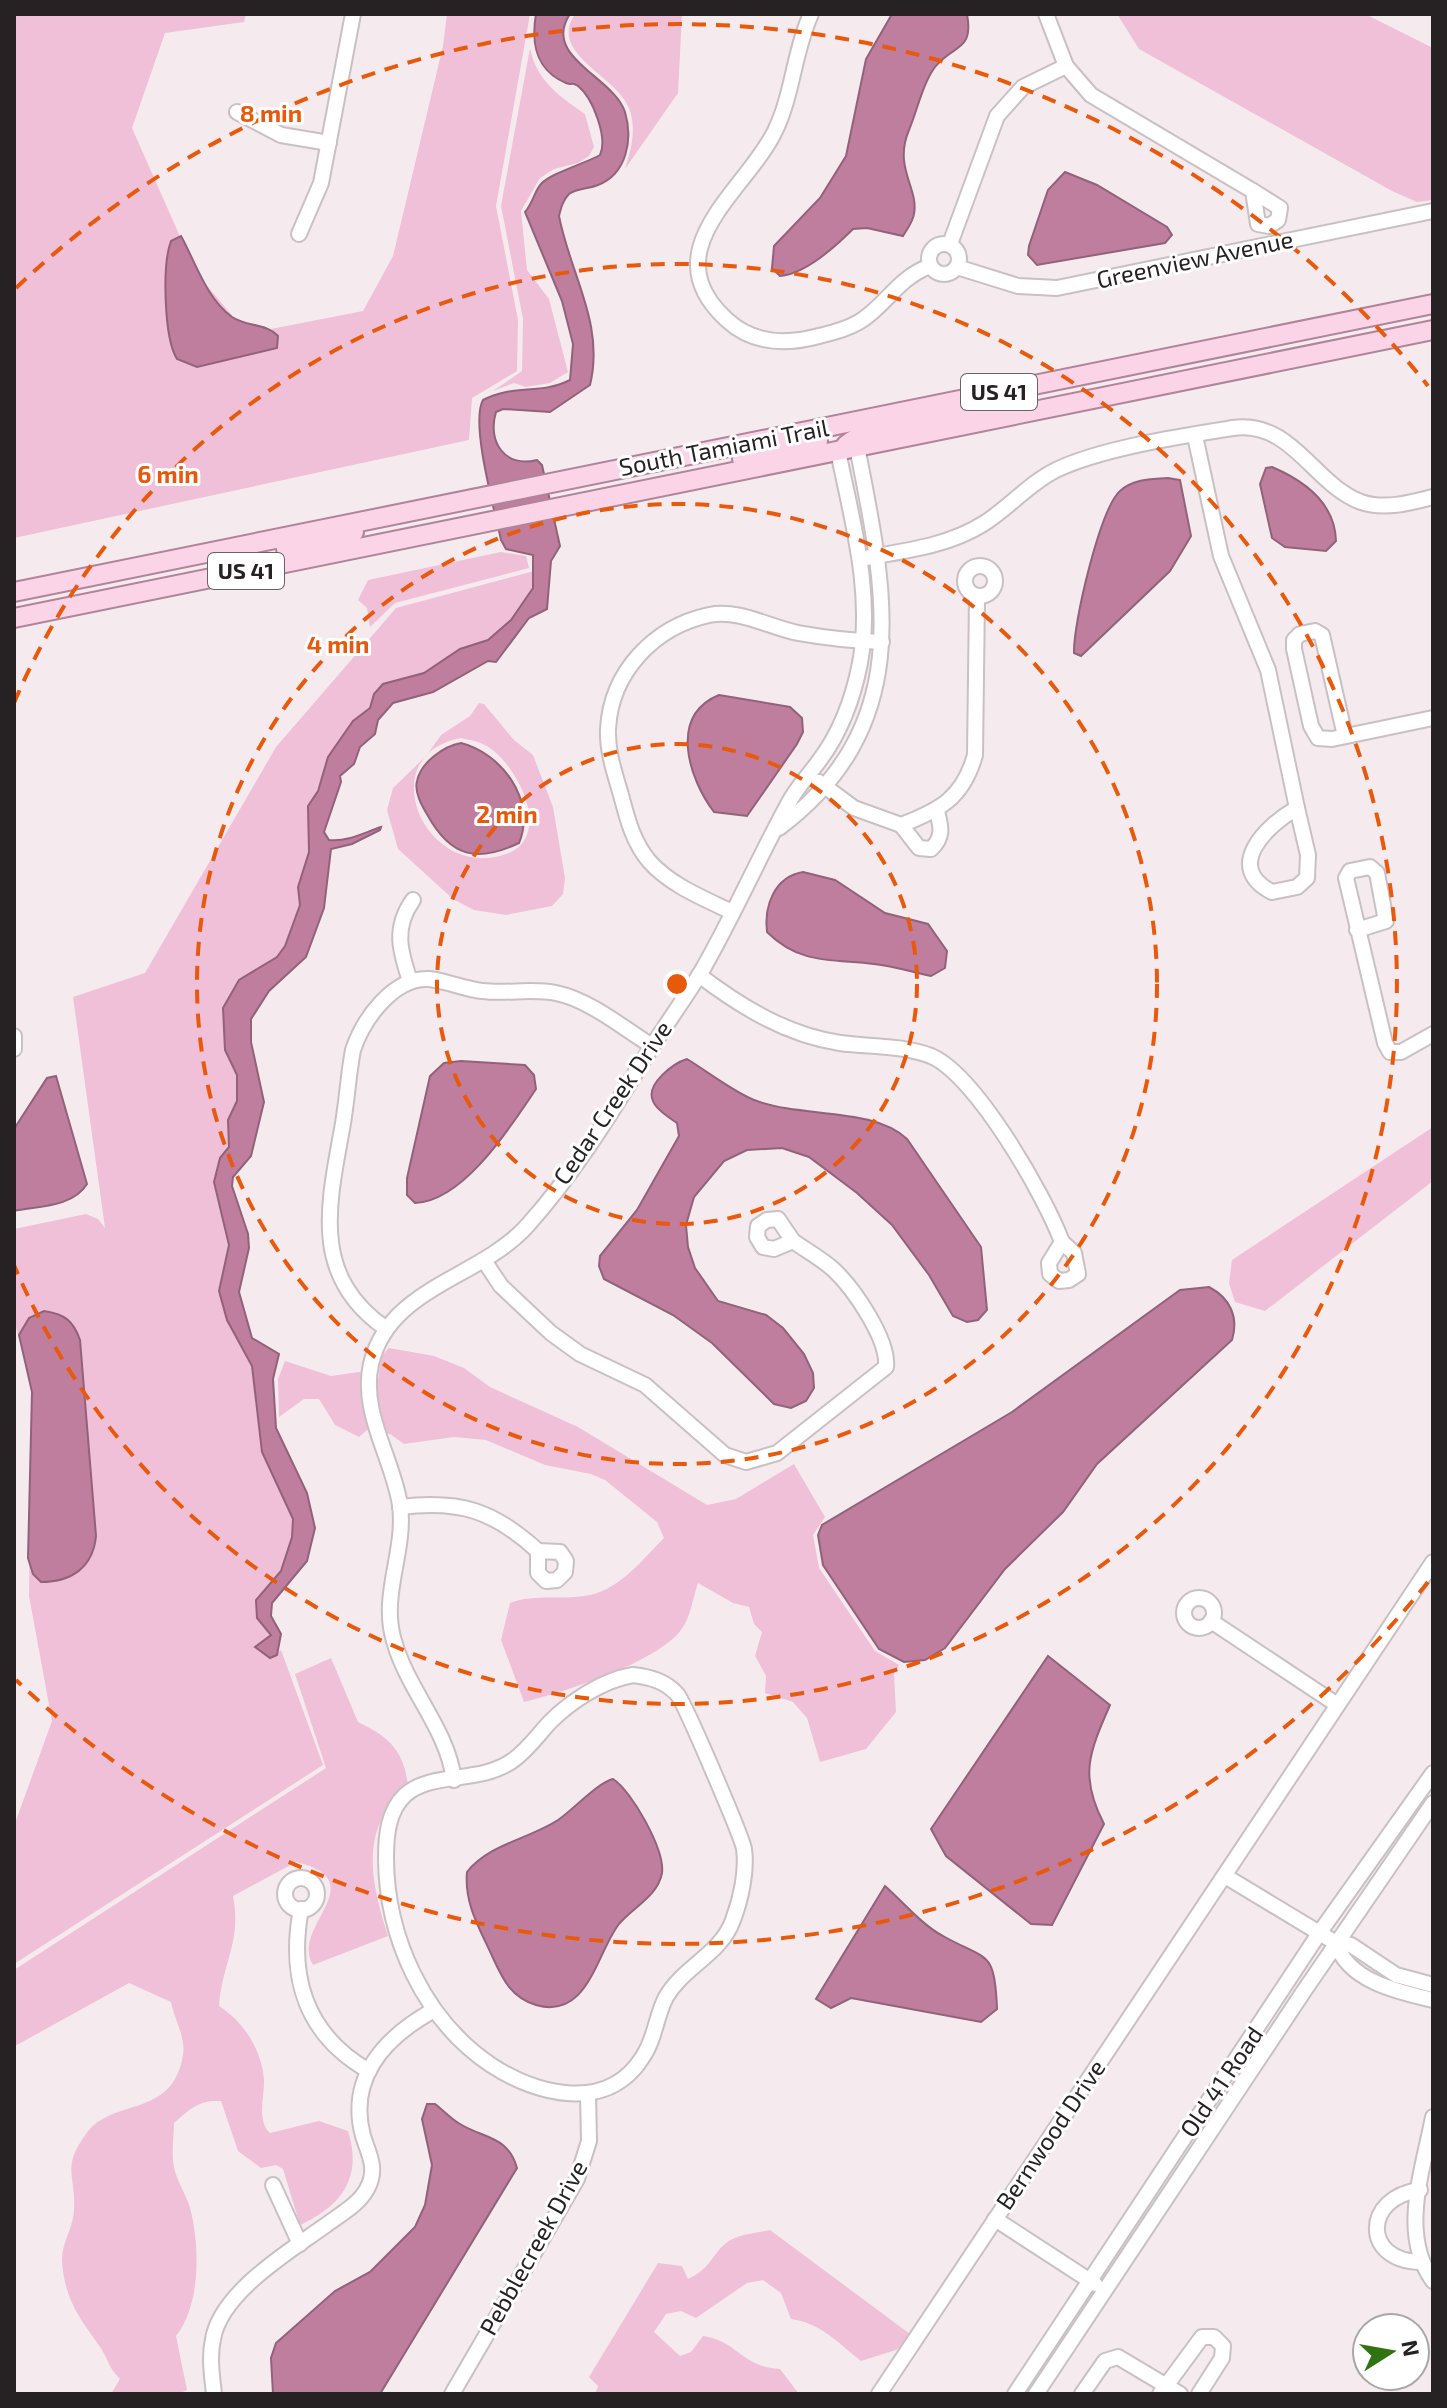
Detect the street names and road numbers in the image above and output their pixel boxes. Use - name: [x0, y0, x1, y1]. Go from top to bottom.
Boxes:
- street label: Greenview Avenue: [1094, 224, 1296, 294]
- road number: US 41: [961, 374, 1037, 410]
- street label: South Tamiami Trail: [616, 412, 831, 481]
- road number: US 41: [208, 553, 284, 589]
- street label: Cedar Creek Drive: [546, 1015, 677, 1189]
- street label: Old 41 Road: [1173, 2020, 1268, 2142]
- street label: Bernwood Drive: [989, 2054, 1111, 2215]
- street label: Pebblecreek Drive: [473, 2155, 593, 2340]

